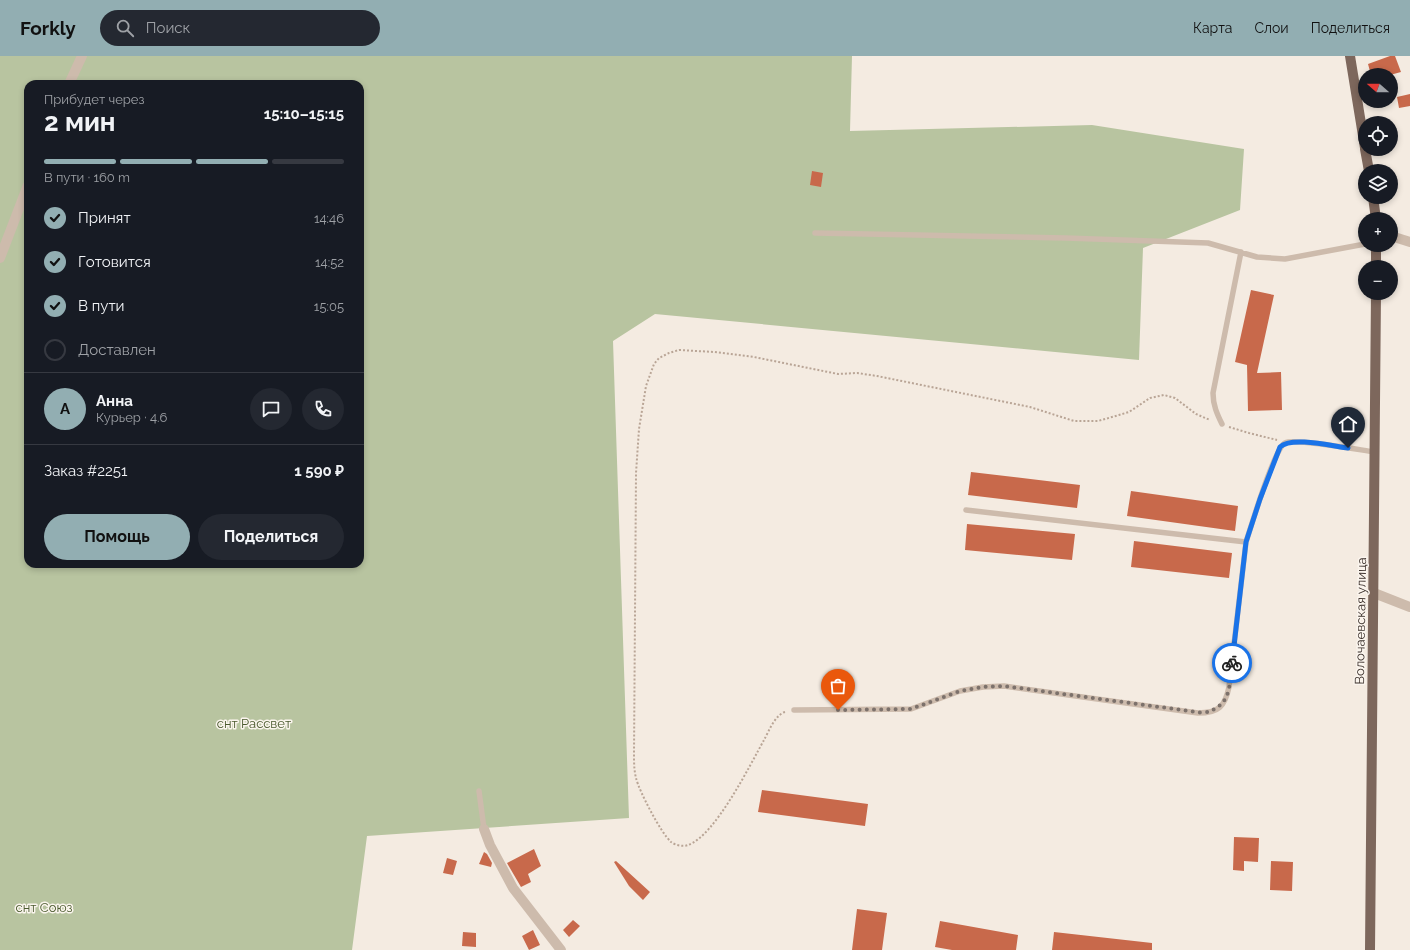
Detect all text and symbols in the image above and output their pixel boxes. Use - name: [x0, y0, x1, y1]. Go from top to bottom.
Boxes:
- search box: [100, 10, 380, 46]
- text: Forkly: [20, 17, 76, 39]
- icon: search: [114, 17, 136, 39]
- text: Поиск: [146, 19, 190, 37]
- text: Карта: [1193, 20, 1232, 36]
- text: Слои: [1254, 20, 1289, 36]
- text: Поделиться: [1311, 20, 1390, 36]
- north arrow: [1358, 68, 1398, 108]
- map controls: [1358, 68, 1398, 300]
- text: Прибудет через: [44, 92, 144, 107]
- text: 15:10–15:15: [264, 105, 344, 123]
- text: 2 мин: [44, 107, 116, 137]
- button: locate: [1358, 116, 1398, 156]
- button: layers: [1358, 164, 1398, 204]
- text: В пути · 160 m: [44, 170, 130, 185]
- icon: check: [44, 207, 66, 229]
- text: Принят: [78, 209, 131, 227]
- text: 14:46: [314, 211, 344, 226]
- button: +: [1358, 212, 1398, 252]
- icon: check: [44, 251, 66, 273]
- text: Готовится: [78, 253, 151, 271]
- text: 14:52: [315, 255, 344, 270]
- button: −: [1358, 260, 1398, 300]
- icon: check: [44, 295, 66, 317]
- text: В пути: [78, 297, 125, 315]
- text: 15:05: [314, 299, 344, 314]
- text: Доставлен: [78, 341, 156, 359]
- button: chat: [250, 388, 292, 430]
- button: phone: [302, 388, 344, 430]
- text: Анна: [96, 392, 133, 410]
- text: А: [60, 400, 70, 418]
- pin: [1331, 407, 1365, 448]
- text: Курьер · 4.6: [96, 410, 167, 425]
- icon: home: [1337, 413, 1359, 435]
- text: Заказ #2251: [44, 462, 127, 480]
- text: 1 590 ₽: [294, 462, 344, 480]
- button: Помощь: [44, 514, 190, 560]
- button: Поделиться: [198, 514, 344, 560]
- street label: Волочаевская улица: [1352, 557, 1369, 685]
- courier: [1212, 643, 1252, 683]
- icon: bike: [1221, 652, 1243, 674]
- pin: [821, 669, 855, 710]
- icon: bag: [827, 675, 849, 697]
- park label: снт Рассвет: [217, 716, 291, 731]
- park label: снт Союз: [16, 900, 73, 915]

